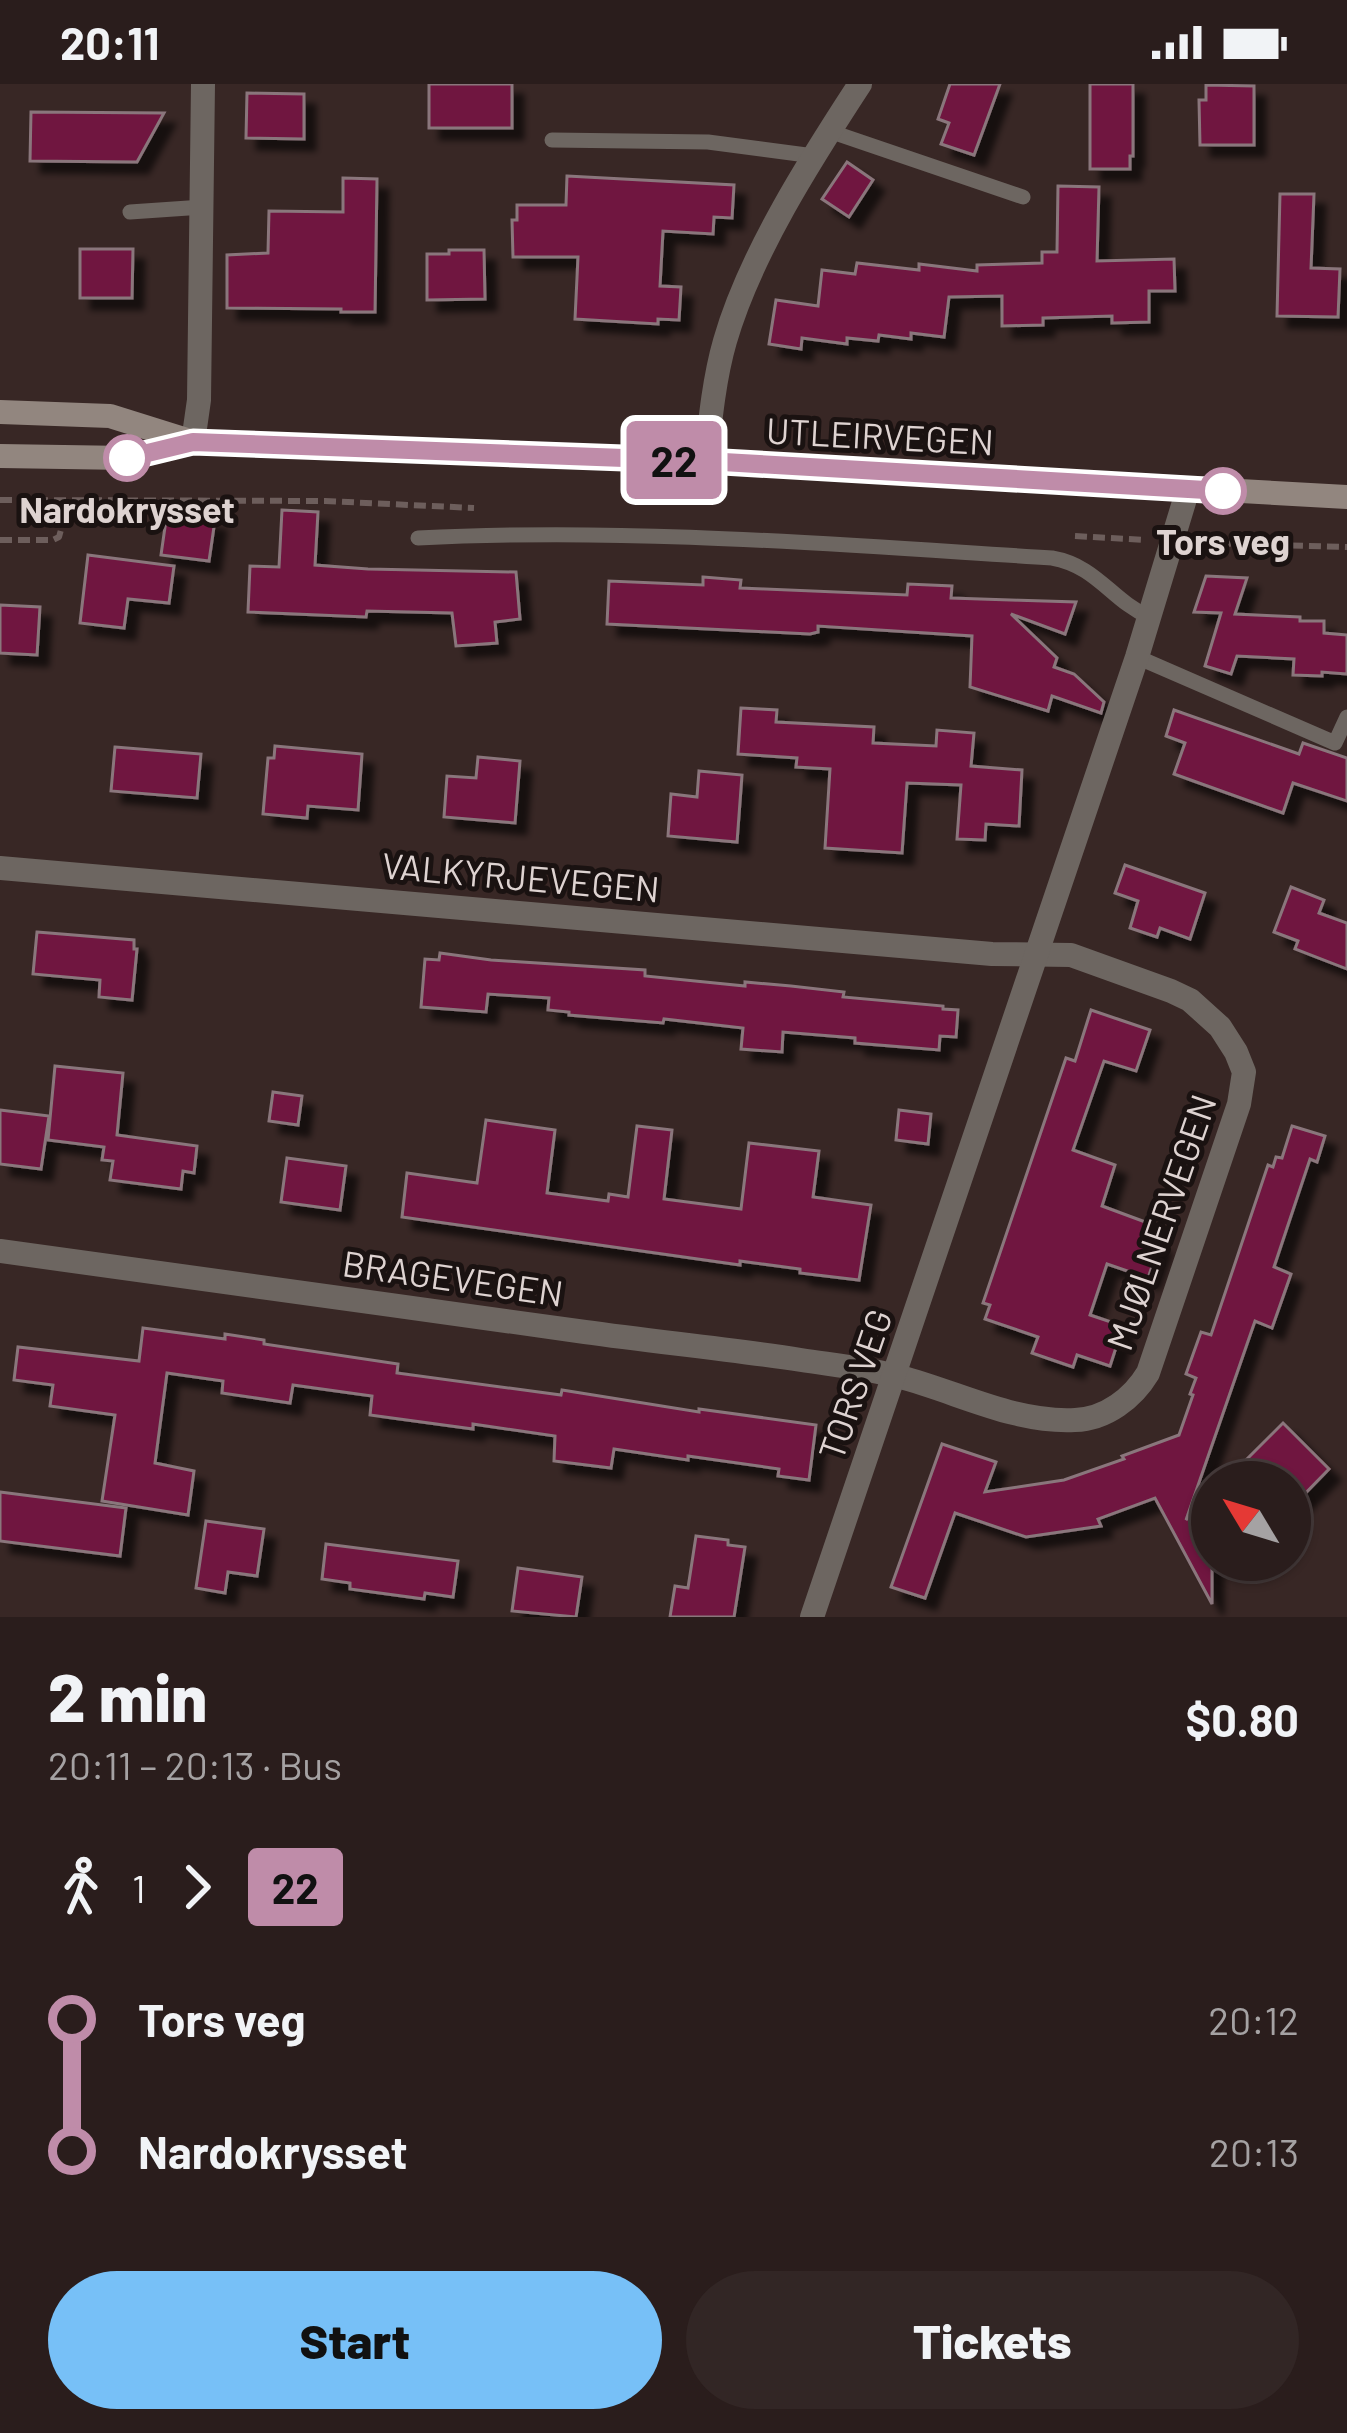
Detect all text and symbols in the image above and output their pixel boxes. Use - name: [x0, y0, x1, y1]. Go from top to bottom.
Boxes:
- text: 20:11: [60, 15, 159, 69]
- street label: UTLEIRVEGEN: [765, 408, 995, 462]
- line badge: 22: [620, 421, 728, 499]
- text: 22: [650, 435, 698, 485]
- marker: Nardokrysset: [105, 436, 149, 480]
- marker: Tors veg: [1201, 469, 1245, 513]
- place label: Nardokrysset: [19, 487, 235, 530]
- place label: Tors veg: [1156, 519, 1290, 562]
- street label: VALKYRJEVEGEN: [380, 842, 662, 910]
- street label: MJØLNERVEGEN: [1096, 1089, 1224, 1355]
- street label: BRAGEVEGEN: [340, 1240, 566, 1314]
- street label: TORS VEG: [808, 1303, 900, 1465]
- north arrow: [1191, 1461, 1311, 1581]
- map controls: [1191, 1461, 1311, 1581]
- text: 2 min: [48, 1656, 207, 1735]
- text: $0.80: [1185, 1692, 1299, 1746]
- text: 20:11 – 20:13 · Bus: [48, 1741, 342, 1788]
- icon: walk: [48, 1854, 114, 1920]
- icon: forward: [164, 1854, 230, 1920]
- text: 22: [272, 1862, 319, 1912]
- text: 1: [132, 1864, 146, 1911]
- text: Tors veg: [138, 1992, 306, 2046]
- text: 20:12: [1208, 1996, 1299, 2043]
- text: Nardokrysset: [138, 2124, 408, 2178]
- text: 20:13: [1209, 2128, 1299, 2175]
- button: Start: [48, 2271, 662, 2409]
- button: Tickets: [686, 2271, 1299, 2409]

